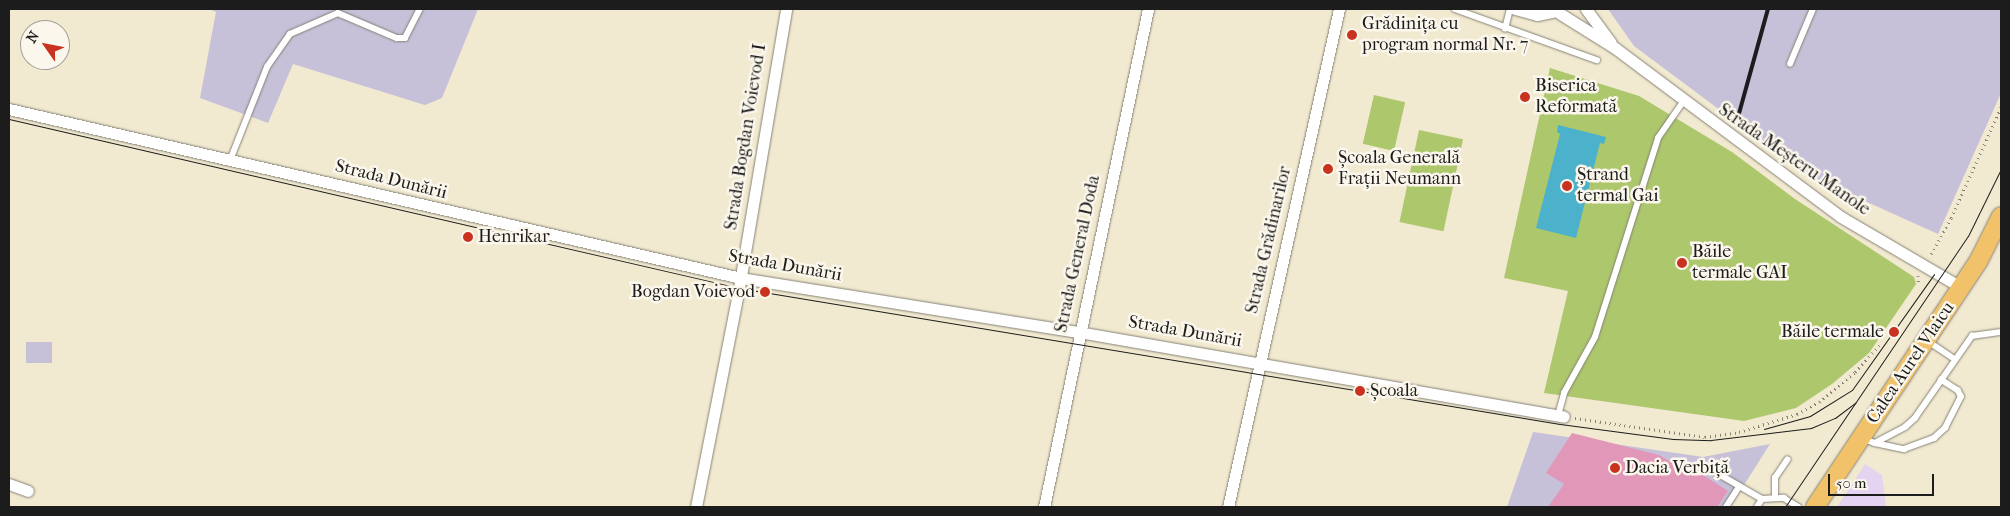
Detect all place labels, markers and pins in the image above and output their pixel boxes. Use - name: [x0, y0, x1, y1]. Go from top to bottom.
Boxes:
- place label: Grădinița cu program normal Nr. 7: [1362, 14, 1528, 56]
- marker: Grădinița cu program normal Nr. 7: [1346, 29, 1358, 41]
- place label: Biserica Reformată: [1535, 76, 1617, 118]
- marker: Biserica Reformată: [1519, 91, 1531, 103]
- place label: Școala Generală Frații Neumann: [1338, 148, 1461, 190]
- marker: Școala Generală Frații Neumann: [1322, 163, 1334, 175]
- place label: Ștrand termal Gai: [1577, 165, 1659, 208]
- marker: Ștrand termal Gai: [1561, 180, 1573, 192]
- place label: Henrikar: [478, 226, 550, 248]
- marker: Henrikar: [462, 231, 474, 243]
- place label: Băile termale GAI: [1692, 242, 1787, 284]
- marker: Băile termale GAI: [1676, 257, 1688, 269]
- place label: Bogdan Voievod: [631, 281, 755, 303]
- marker: Bogdan Voievod: [759, 286, 771, 298]
- place label: Băile termale: [1781, 321, 1884, 343]
- marker: Băile termale: [1888, 326, 1900, 338]
- place label: Școala: [1370, 380, 1418, 402]
- marker: Școala: [1354, 385, 1366, 397]
- place label: Dacia Verbiță: [1625, 457, 1729, 479]
- marker: Dacia Verbiță: [1609, 462, 1621, 474]

